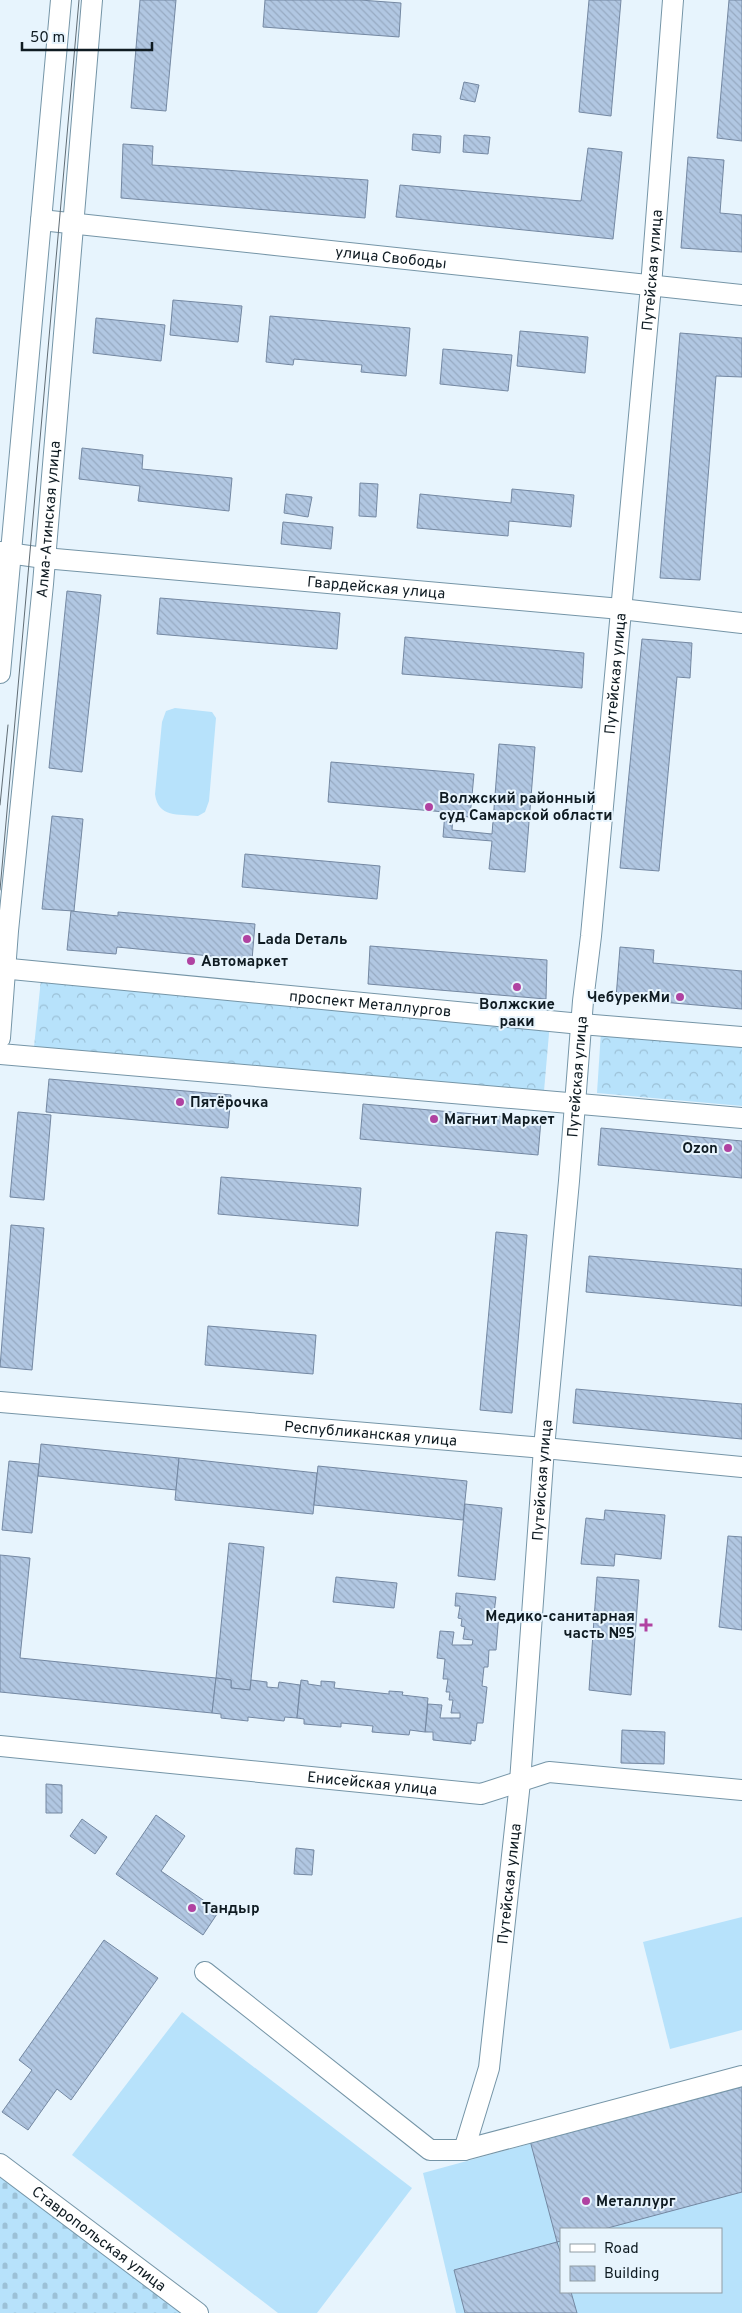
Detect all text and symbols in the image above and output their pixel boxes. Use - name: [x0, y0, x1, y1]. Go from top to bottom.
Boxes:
- scale bar: [22, 20, 152, 52]
- text: 50 m: [30, 29, 65, 48]
- street label: Путейская улица: [639, 209, 668, 332]
- street label: улица Свободы: [334, 244, 448, 274]
- street label: Алма-Атинская улица: [34, 440, 66, 599]
- street label: Гвардейская улица: [306, 573, 446, 604]
- street label: Путейская улица: [602, 612, 632, 735]
- place label: Волжский районный суд Самарской области: [439, 790, 612, 826]
- marker: Волжский районный суд Самарской области: [423, 801, 435, 813]
- place label: Lada Dеталь: [257, 931, 347, 950]
- marker: Lada Dеталь: [241, 933, 253, 945]
- place label: Автомаркет: [201, 953, 288, 972]
- marker: Автомаркет: [185, 955, 197, 967]
- marker: Волжские раки: [511, 981, 523, 993]
- street label: проспект Металлургов: [288, 988, 452, 1022]
- place label: ЧебурекМи: [587, 989, 670, 1008]
- marker: ЧебурекМи: [674, 991, 686, 1003]
- place label: Волжские раки: [479, 996, 555, 1032]
- street label: Путейская улица: [564, 1015, 593, 1138]
- place label: Пятёрочка: [190, 1094, 268, 1113]
- marker: Пятёрочка: [174, 1096, 186, 1108]
- place label: Магнит Маркет: [444, 1111, 555, 1130]
- marker: Магнит Маркет: [428, 1113, 440, 1125]
- place label: Ozon: [682, 1140, 718, 1159]
- marker: Ozon: [722, 1142, 734, 1154]
- street label: Республиканская улица: [283, 1418, 458, 1452]
- street label: Путейская улица: [529, 1419, 558, 1542]
- place label: Медико-санитарная часть №5: [485, 1608, 635, 1644]
- marker: Медико-санитарная часть №5: [639, 1618, 653, 1632]
- street label: Енисейская улица: [306, 1769, 438, 1801]
- street label: Путейская улица: [494, 1822, 526, 1945]
- place label: Тандыр: [202, 1900, 260, 1919]
- marker: Тандыр: [186, 1902, 198, 1914]
- street label: Ставропольская улица: [27, 2183, 169, 2297]
- place label: Металлург: [596, 2193, 676, 2212]
- marker: Металлург: [580, 2195, 592, 2207]
- legend: [560, 2228, 722, 2293]
- text: Road: [604, 2240, 639, 2259]
- text: Building: [604, 2265, 659, 2284]

